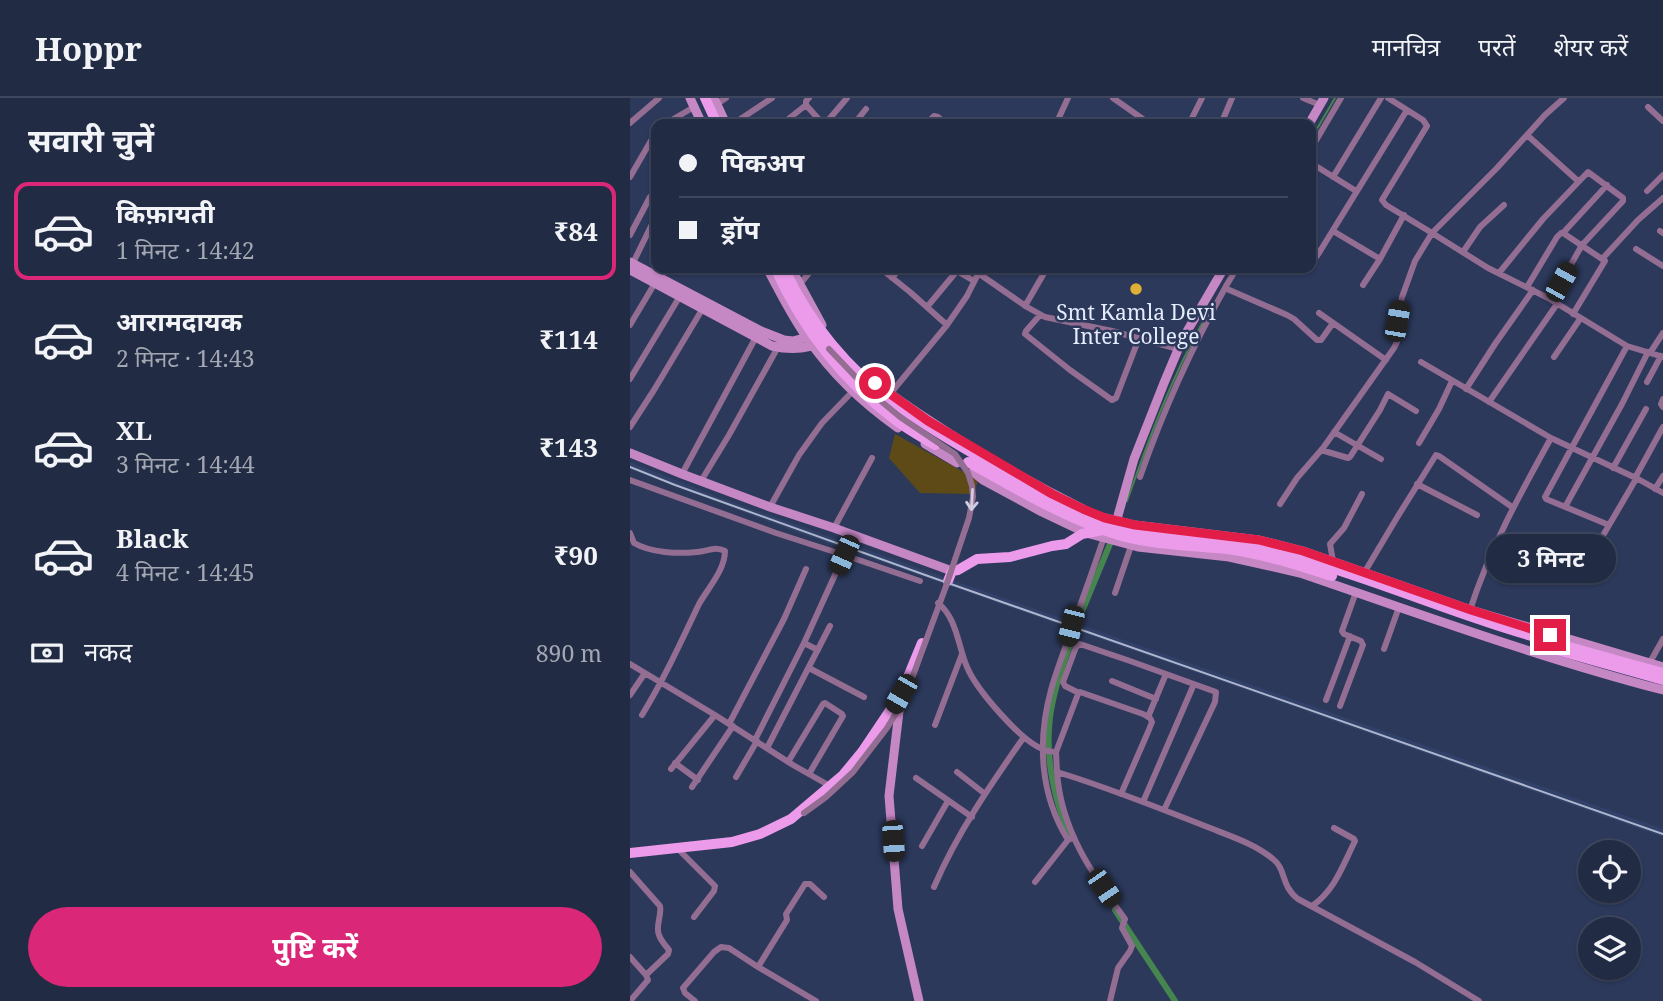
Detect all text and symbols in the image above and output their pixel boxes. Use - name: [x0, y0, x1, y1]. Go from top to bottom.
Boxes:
- text: Hoppr: [35, 26, 142, 71]
- text: मानचित्र: [1372, 30, 1440, 63]
- text: परतें: [1478, 30, 1515, 63]
- text: शेयर करें: [1553, 30, 1628, 63]
- text: सवारी चुनें: [28, 118, 154, 161]
- text: पिकअप: [721, 144, 804, 180]
- text: किफ़ायती: [116, 195, 215, 231]
- icon: car: [32, 200, 95, 263]
- text: ड्रॉप: [721, 211, 759, 247]
- text: ₹84: [554, 213, 598, 249]
- text: 1 मिनट · 14:42: [116, 234, 255, 266]
- car: [1542, 259, 1581, 305]
- marker: Smt Kamla Devi Inter College: [1128, 281, 1144, 297]
- place label: Smt Kamla Devi Inter College: [1056, 298, 1216, 350]
- car: [1384, 298, 1411, 344]
- text: आरामदायक: [116, 303, 242, 339]
- icon: car: [32, 308, 95, 371]
- text: ₹114: [539, 321, 598, 357]
- text: 2 मिनट · 14:43: [116, 342, 255, 374]
- route start: [859, 367, 891, 399]
- text: XL: [116, 412, 152, 448]
- icon: car: [32, 416, 95, 479]
- text: ₹143: [539, 429, 598, 465]
- text: 3 मिनट · 14:44: [116, 448, 255, 480]
- one-way arrow: [965, 488, 978, 511]
- text: Black: [116, 520, 189, 556]
- icon: car: [32, 524, 95, 587]
- car: [826, 532, 863, 578]
- callout: 3 मिनट: [1485, 533, 1615, 582]
- text: ₹90: [554, 537, 598, 573]
- text: 3 मिनट: [1517, 542, 1585, 574]
- text: 4 मिनट · 14:45: [116, 556, 255, 588]
- car: [1056, 603, 1087, 649]
- route end: [1534, 619, 1566, 651]
- text: नकद: [84, 633, 132, 669]
- icon: cash: [28, 634, 66, 672]
- text: 890 m: [536, 637, 602, 669]
- car: [882, 671, 921, 717]
- car: [882, 819, 905, 863]
- map controls: [1578, 840, 1641, 980]
- button: locate: [1578, 840, 1641, 903]
- car: [1084, 865, 1125, 911]
- button: पुष्टि करें: [28, 907, 602, 987]
- button: layers: [1578, 917, 1641, 980]

